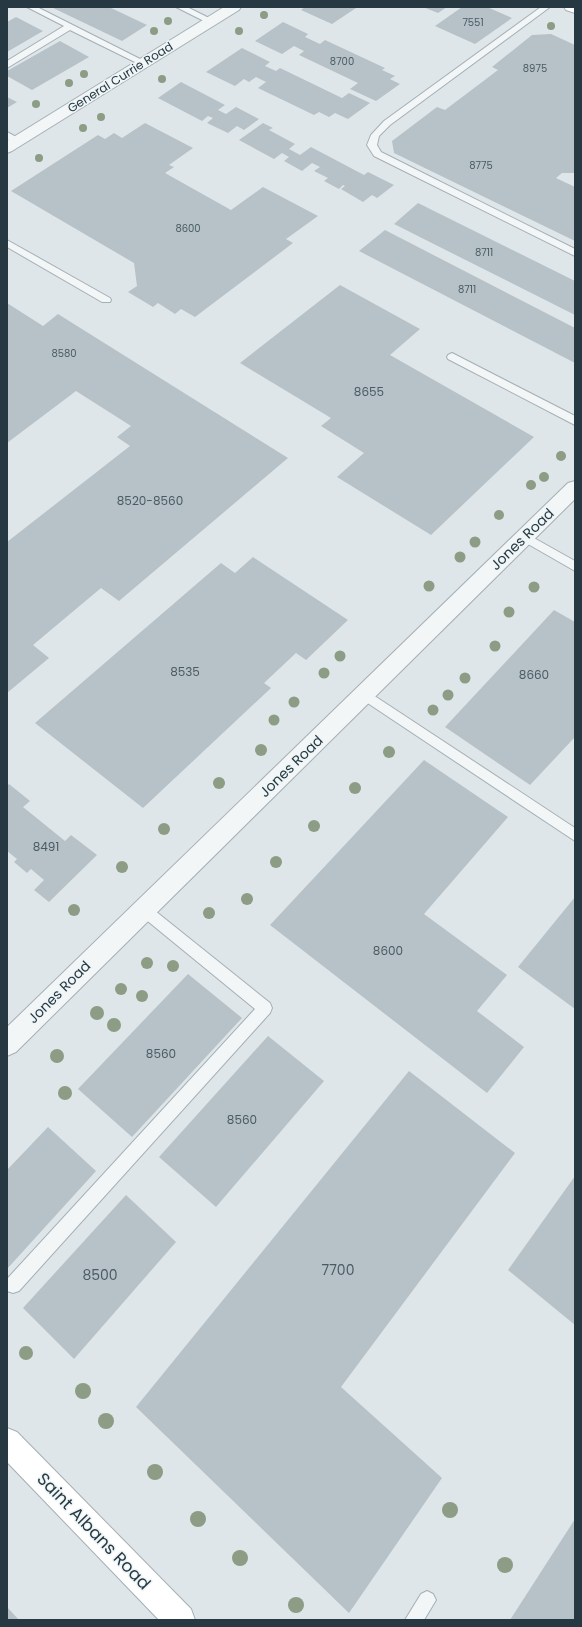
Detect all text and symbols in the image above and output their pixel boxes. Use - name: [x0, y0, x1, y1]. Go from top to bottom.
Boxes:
- house number: 7551: [462, 15, 484, 30]
- street label: General Currie Road: [64, 38, 176, 116]
- house number: 8700: [330, 54, 354, 69]
- house number: 8975: [523, 61, 547, 76]
- house number: 8775: [469, 158, 493, 173]
- house number: 8600: [175, 221, 201, 236]
- house number: 8711: [475, 245, 493, 260]
- house number: 8711: [458, 282, 476, 297]
- house number: 8580: [51, 346, 77, 361]
- house number: 8655: [354, 383, 384, 400]
- house number: 8520-8560: [117, 492, 183, 509]
- street label: Jones Road: [486, 504, 558, 574]
- house number: 8535: [170, 663, 200, 680]
- house number: 8660: [519, 666, 549, 683]
- street label: Jones Road: [255, 731, 327, 801]
- house number: 8491: [33, 838, 59, 855]
- house number: 8600: [373, 942, 403, 959]
- street label: Jones Road: [23, 956, 95, 1028]
- house number: 8560: [146, 1045, 176, 1062]
- house number: 8560: [227, 1111, 257, 1128]
- house number: 7700: [322, 1260, 354, 1280]
- house number: 8500: [82, 1265, 118, 1285]
- street label: Saint Albans Road: [32, 1467, 156, 1595]

